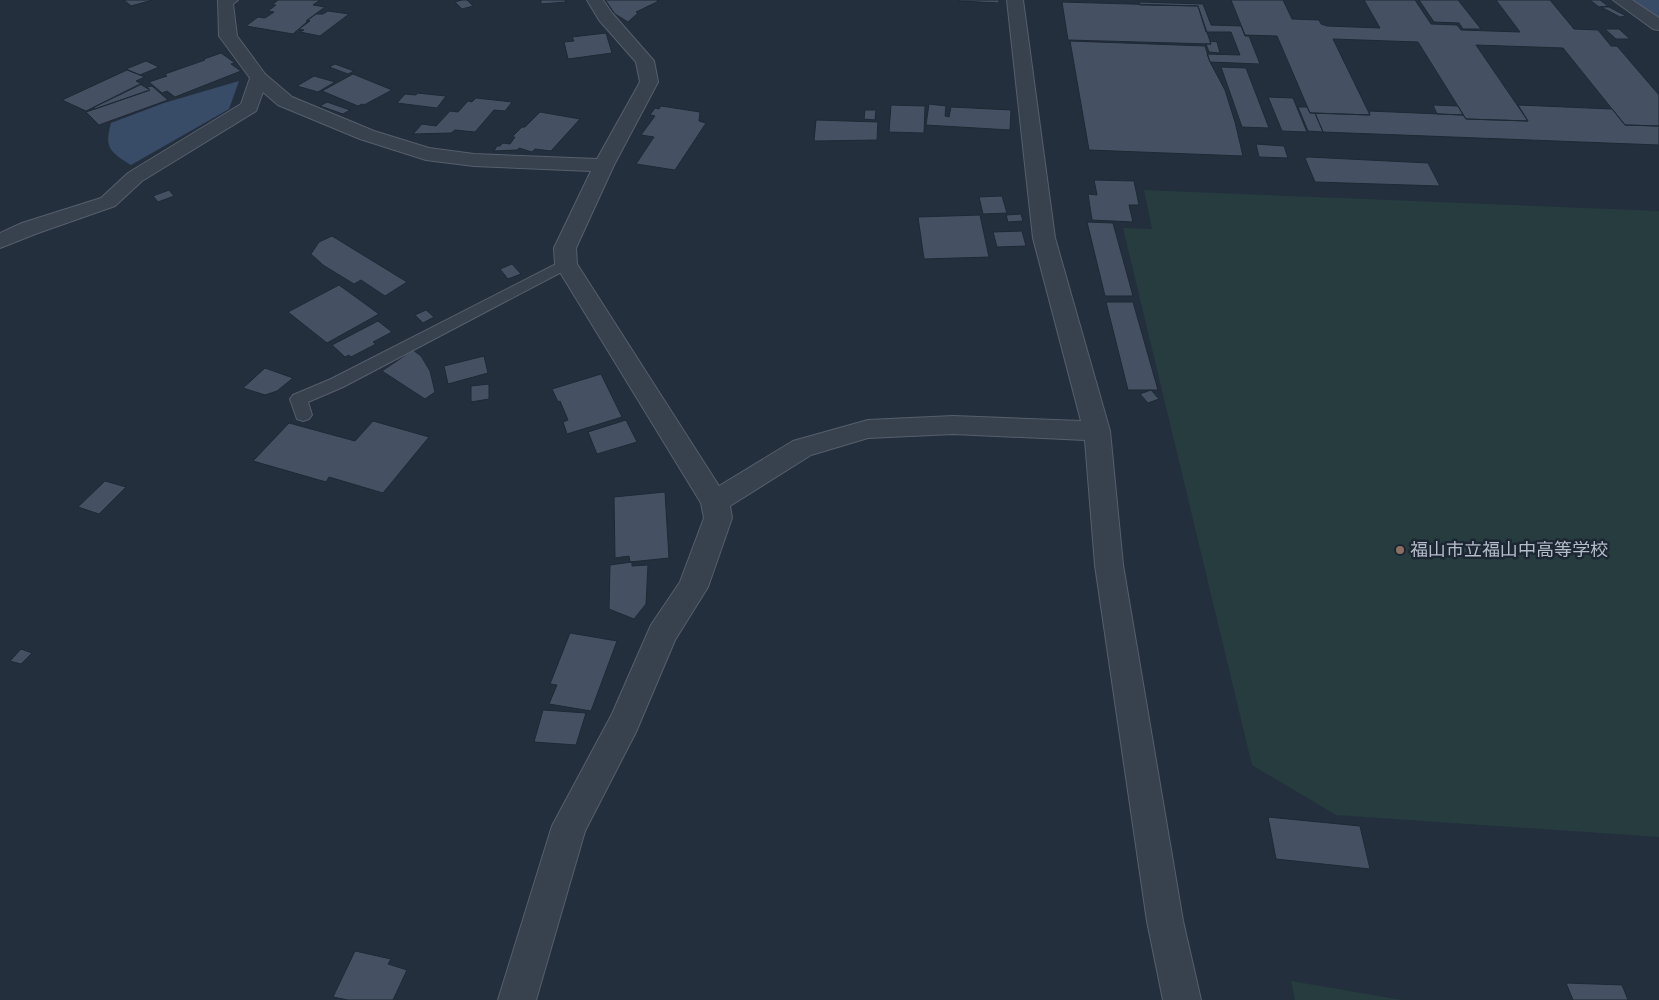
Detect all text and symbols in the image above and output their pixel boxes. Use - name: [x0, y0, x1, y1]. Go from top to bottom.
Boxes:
- place label: 福山市立福山中高等学校: [1410, 537, 1608, 563]
- marker: 福山市立福山中高等学校: [1394, 544, 1406, 556]

